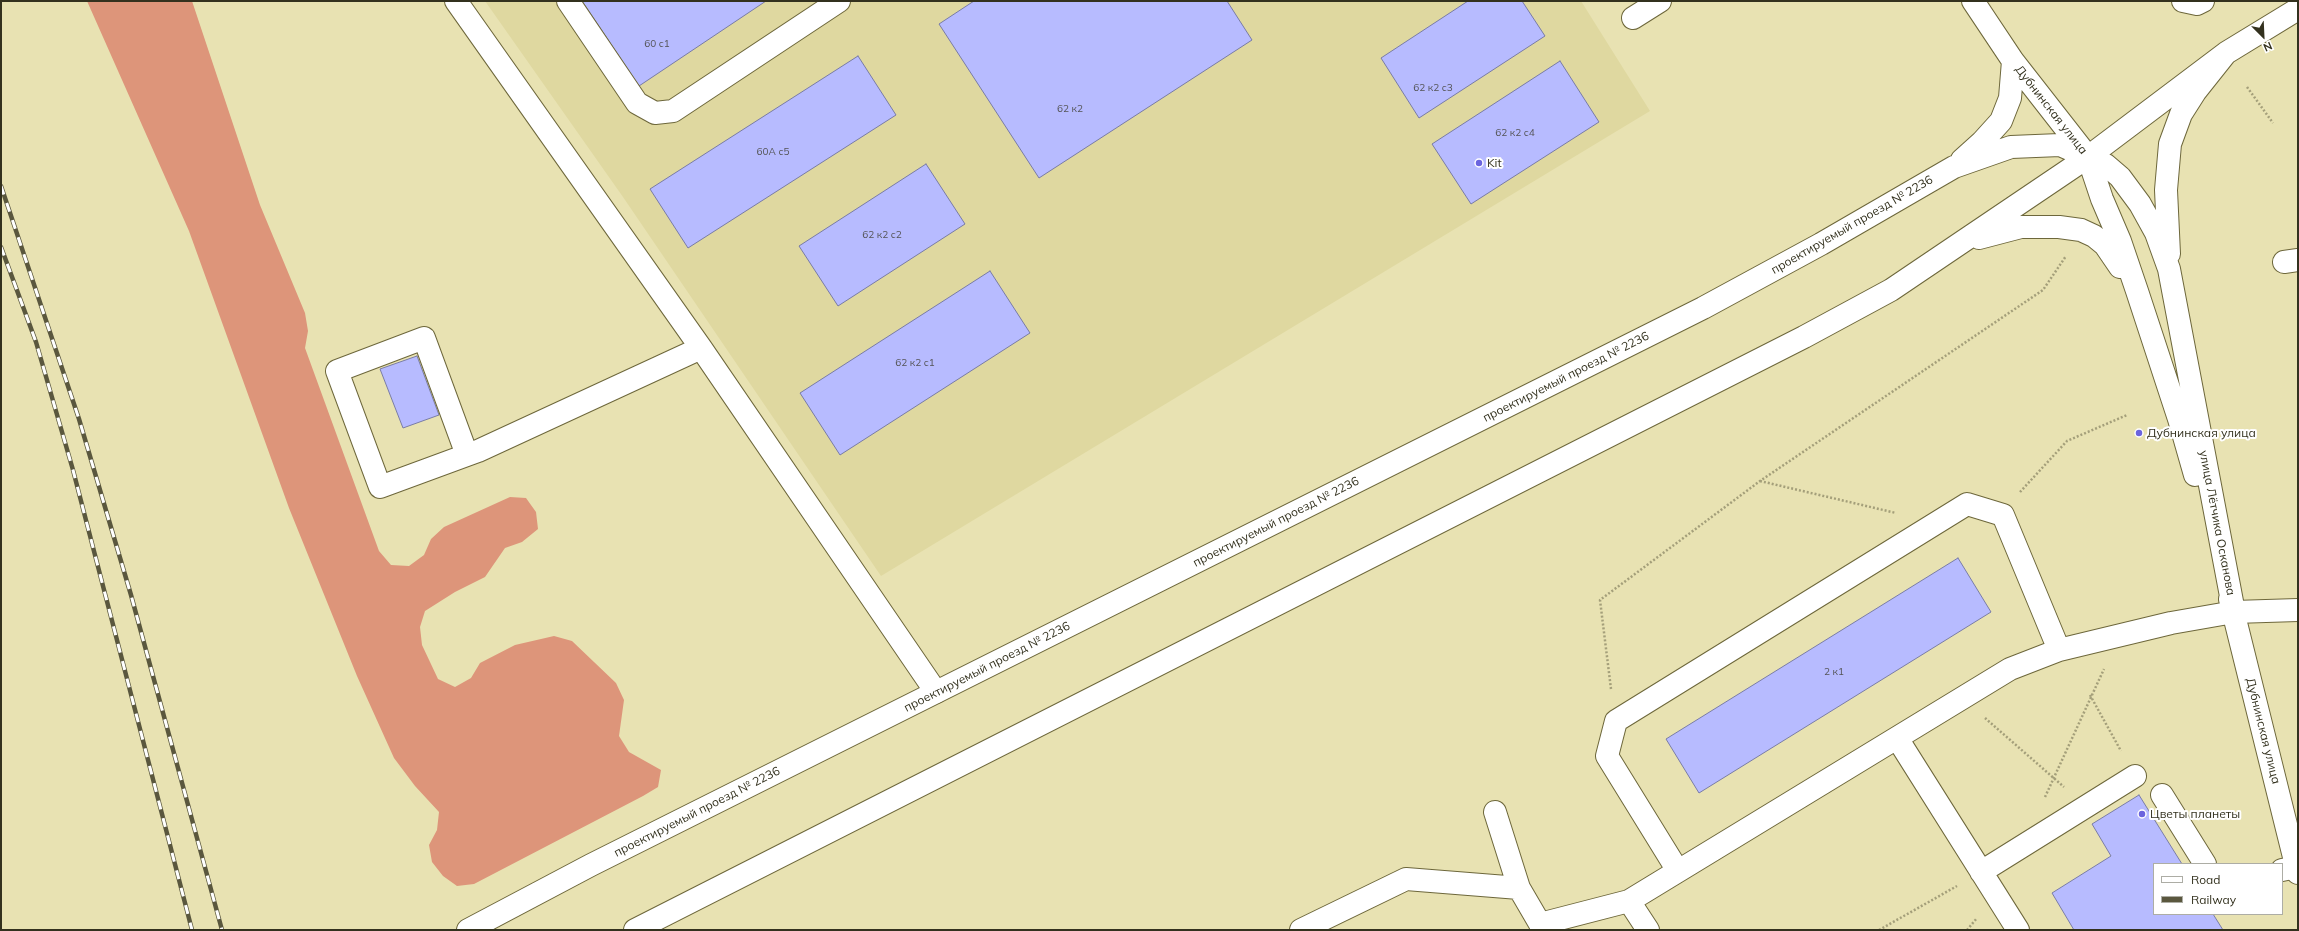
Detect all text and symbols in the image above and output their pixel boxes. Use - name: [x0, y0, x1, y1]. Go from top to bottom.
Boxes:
- north arrow: [2243, 16, 2283, 56]
- house number: 60 с1: [644, 38, 670, 50]
- text: N: [2261, 39, 2275, 55]
- street label: Дубнинская улица: [2012, 63, 2090, 157]
- house number: 62 к2 с3: [1413, 82, 1453, 94]
- house number: 62 к2: [1057, 103, 1083, 115]
- house number: 62 к2 с4: [1495, 127, 1535, 139]
- house number: 60А с5: [756, 146, 790, 158]
- place label: Kit: [1487, 156, 1502, 170]
- marker: Kit: [1474, 158, 1484, 168]
- street label: проектируемый проезд № 2236: [1769, 173, 1935, 277]
- house number: 62 к2 с2: [862, 229, 902, 241]
- street label: проектируемый проезд № 2236: [1481, 329, 1651, 425]
- house number: 62 к2 с1: [895, 357, 935, 369]
- place label: Дубнинская улица: [2147, 426, 2256, 440]
- marker: Дубнинская улица: [2134, 428, 2144, 438]
- street label: улица Лётчика Осканова: [2196, 449, 2238, 597]
- street label: проектируемый проезд № 2236: [1191, 474, 1361, 570]
- street label: проектируемый проезд № 2236: [902, 619, 1072, 715]
- house number: 2 к1: [1824, 666, 1844, 678]
- street label: Дубнинская улица: [2243, 676, 2283, 786]
- street label: проектируемый проезд № 2236: [612, 764, 782, 860]
- place label: Цветы планеты: [2150, 807, 2240, 821]
- marker: Цветы планеты: [2137, 809, 2147, 819]
- legend: [2153, 863, 2283, 915]
- text: Road: [2191, 872, 2220, 887]
- text: Railway: [2191, 892, 2236, 907]

